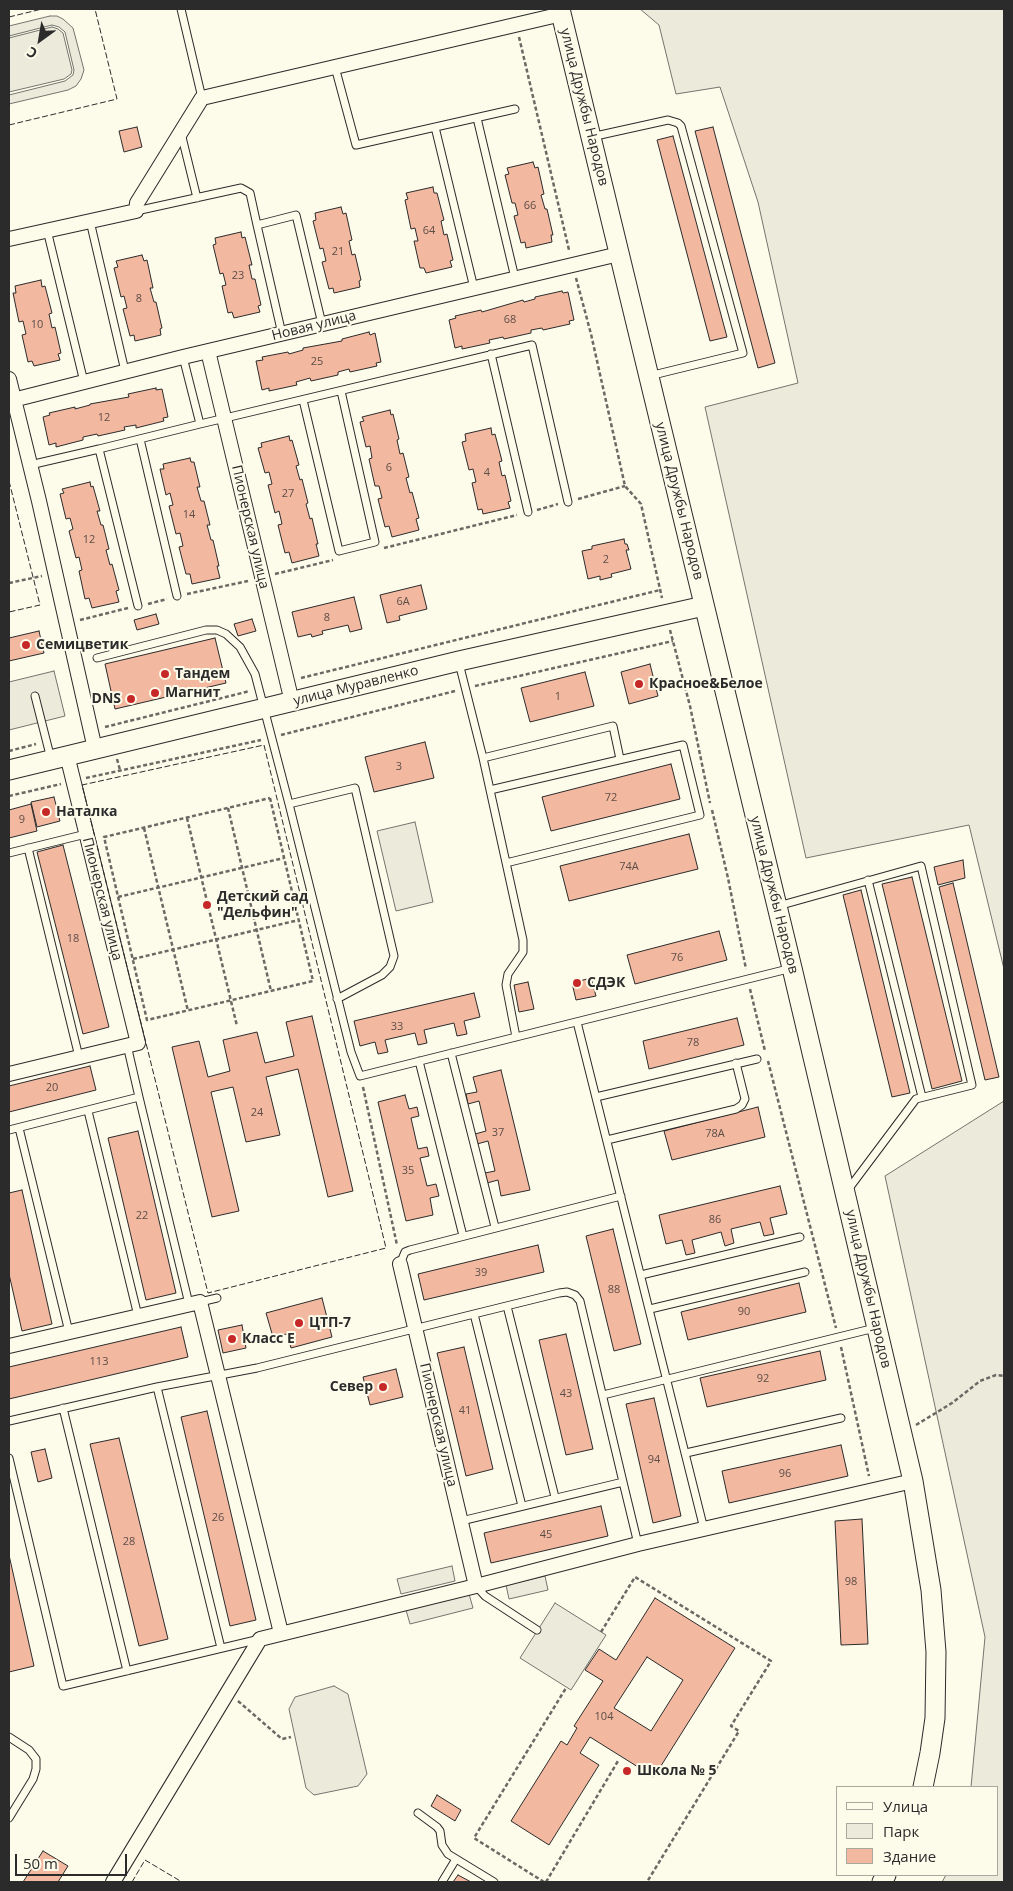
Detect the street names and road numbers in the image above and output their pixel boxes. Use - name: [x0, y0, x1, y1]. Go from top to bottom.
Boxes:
- street label: улица Дружбы Народов: [556, 26, 612, 188]
- street label: Новая улица: [270, 307, 358, 345]
- street label: улица Дружбы Народов: [651, 420, 707, 582]
- street label: Пионерская улица: [228, 464, 272, 590]
- street label: улица Муравленко: [292, 662, 420, 710]
- street label: улица Дружбы Народов: [746, 814, 802, 976]
- street label: Пионерская улица: [79, 836, 125, 962]
- street label: улица Дружбы Народов: [842, 1208, 894, 1370]
- street label: Пионерская улица: [416, 1362, 460, 1488]

